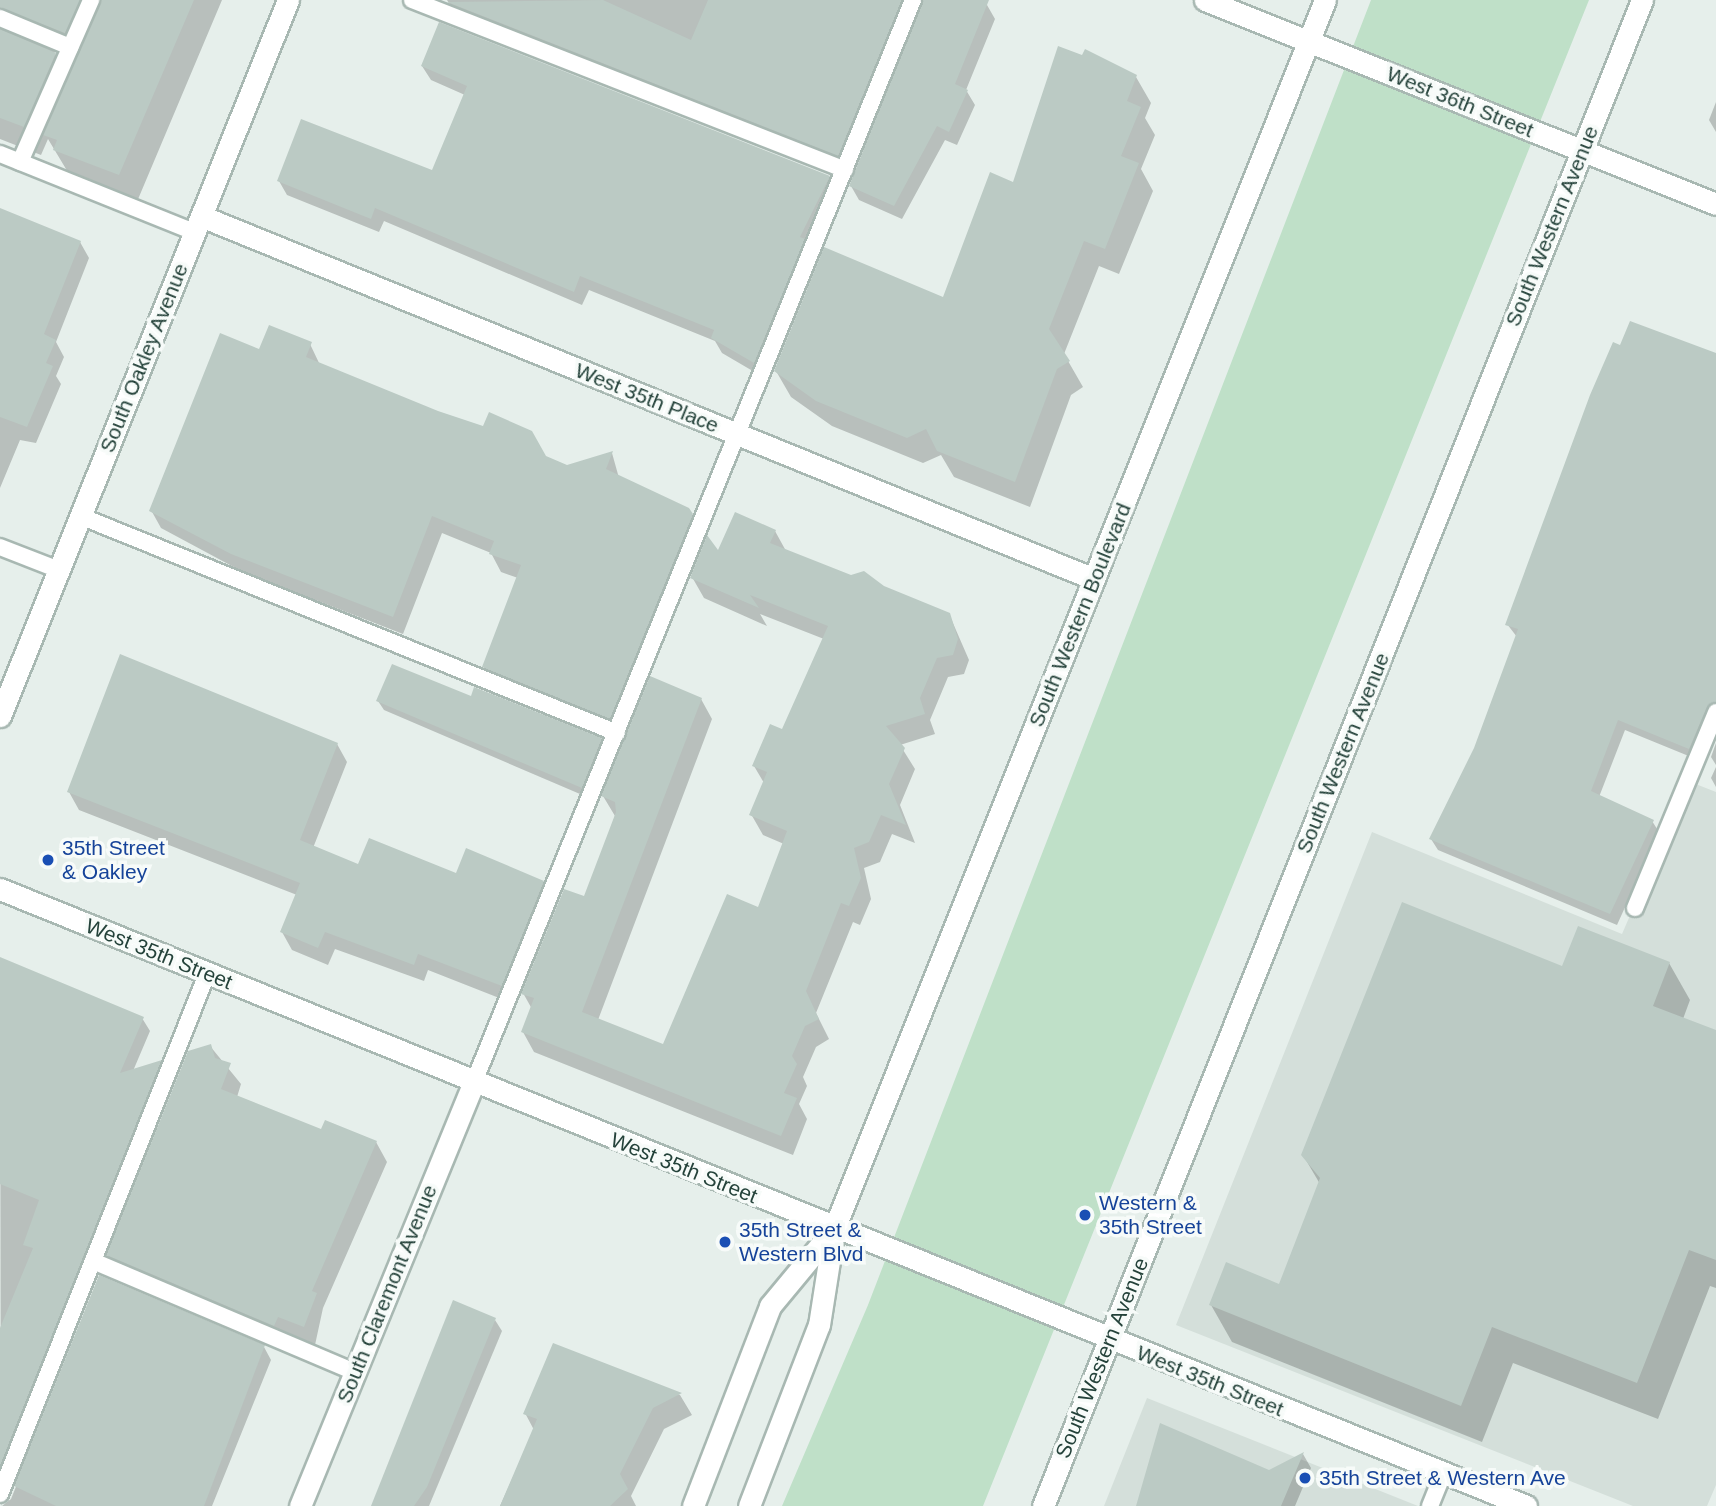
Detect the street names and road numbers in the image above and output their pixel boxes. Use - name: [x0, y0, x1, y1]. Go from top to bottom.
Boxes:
- street label: West 36th Street: [1383, 61, 1537, 143]
- street label: South Western Avenue: [1500, 122, 1604, 330]
- street label: South Oakley Avenue: [94, 259, 194, 457]
- street label: West 35th Place: [572, 358, 722, 438]
- street label: South Western Boulevard: [1024, 500, 1136, 730]
- street label: South Western Avenue: [1291, 649, 1395, 857]
- street label: West 35th Street: [82, 913, 236, 995]
- street label: West 35th Street: [607, 1127, 761, 1209]
- street label: South Claremont Avenue: [331, 1181, 443, 1407]
- street label: South Western Avenue: [1050, 1254, 1154, 1462]
- street label: West 35th Street: [1133, 1340, 1287, 1422]

